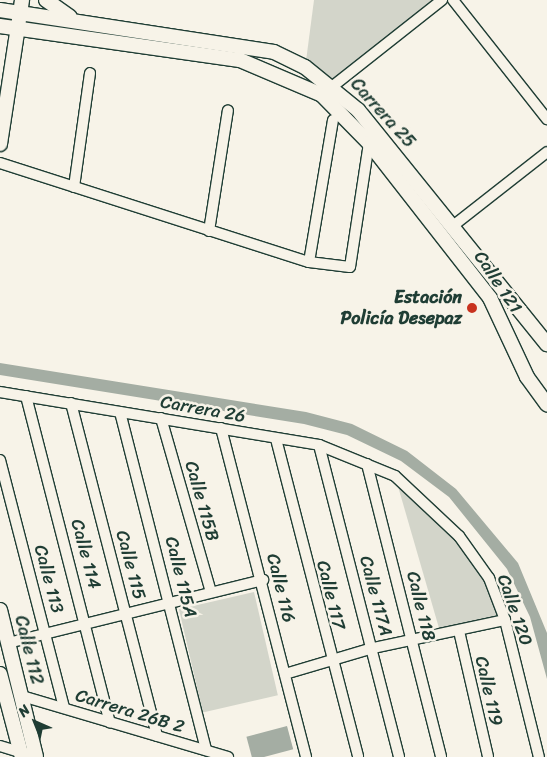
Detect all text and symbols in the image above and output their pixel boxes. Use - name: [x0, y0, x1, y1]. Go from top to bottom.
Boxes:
- street label: Carrera 25: [346, 74, 420, 152]
- street label: Calle 121: [469, 247, 527, 317]
- place label: Estación Policía Desepaz: [340, 287, 462, 330]
- marker: Estación Policía Desepaz: [466, 302, 478, 314]
- street label: Carrera 26: [159, 391, 247, 427]
- street label: Calle 115B: [180, 458, 224, 544]
- street label: Calle 114: [66, 517, 106, 591]
- street label: Calle 115: [111, 528, 151, 602]
- street label: Calle 115A: [161, 534, 201, 620]
- street label: Calle 113: [30, 543, 68, 615]
- street label: Calle 116: [262, 551, 300, 625]
- street label: Calle 117A: [355, 554, 397, 638]
- street label: Calle 117: [312, 558, 350, 632]
- street label: Calle 118: [402, 569, 440, 643]
- street label: Calle 120: [493, 572, 537, 648]
- street label: Calle 112: [10, 613, 48, 687]
- street label: Calle 119: [470, 654, 508, 728]
- street label: Carrera 26B 2: [73, 684, 187, 738]
- north arrow: [10, 697, 60, 747]
- text: N: [12, 698, 36, 723]

